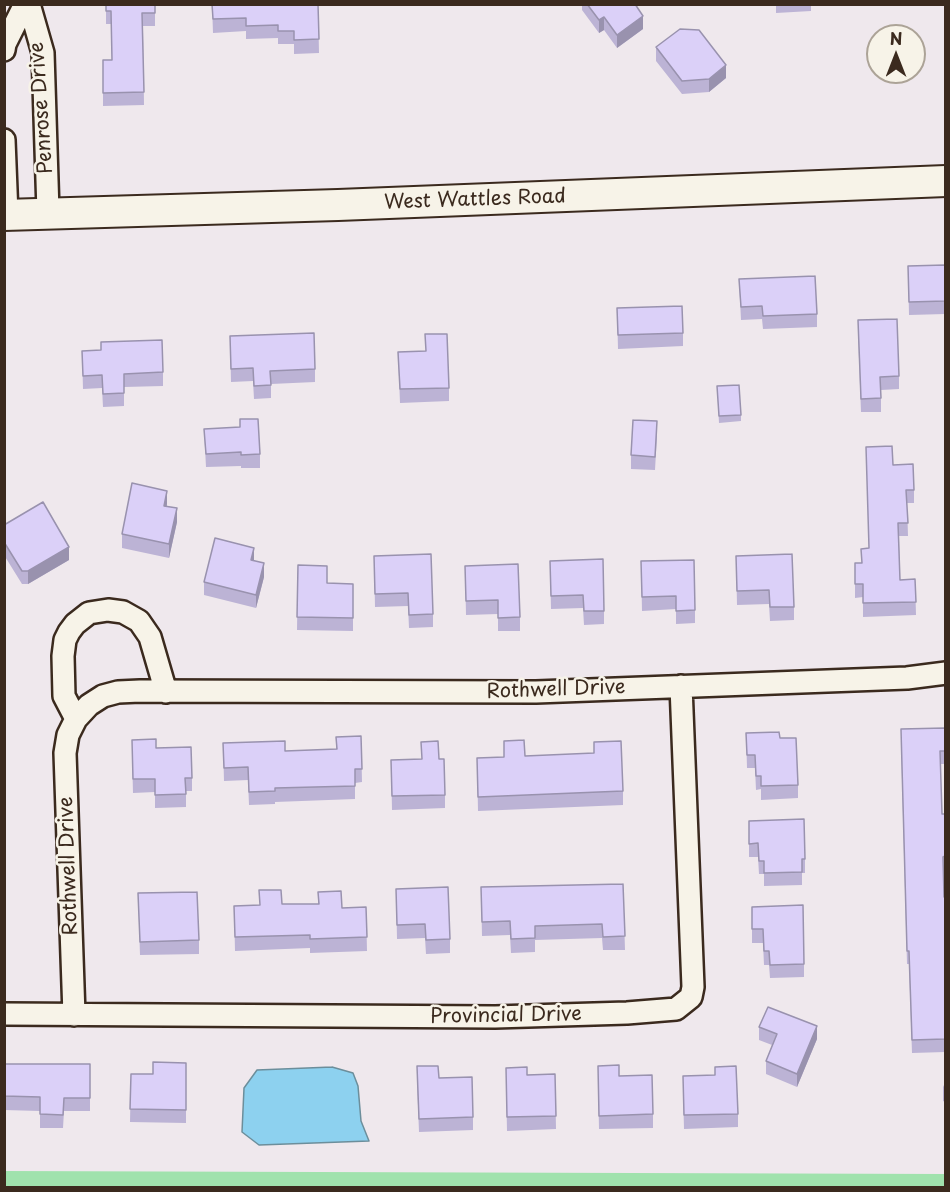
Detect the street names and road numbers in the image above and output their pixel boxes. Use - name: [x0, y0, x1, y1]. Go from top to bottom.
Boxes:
- street label: Penrose Drive: [25, 41, 59, 175]
- street label: West Wattles Road: [384, 185, 566, 215]
- street label: Rothwell Drive: [486, 676, 626, 704]
- street label: Rothwell Drive: [55, 796, 83, 936]
- street label: Provincial Drive: [430, 1003, 582, 1029]

